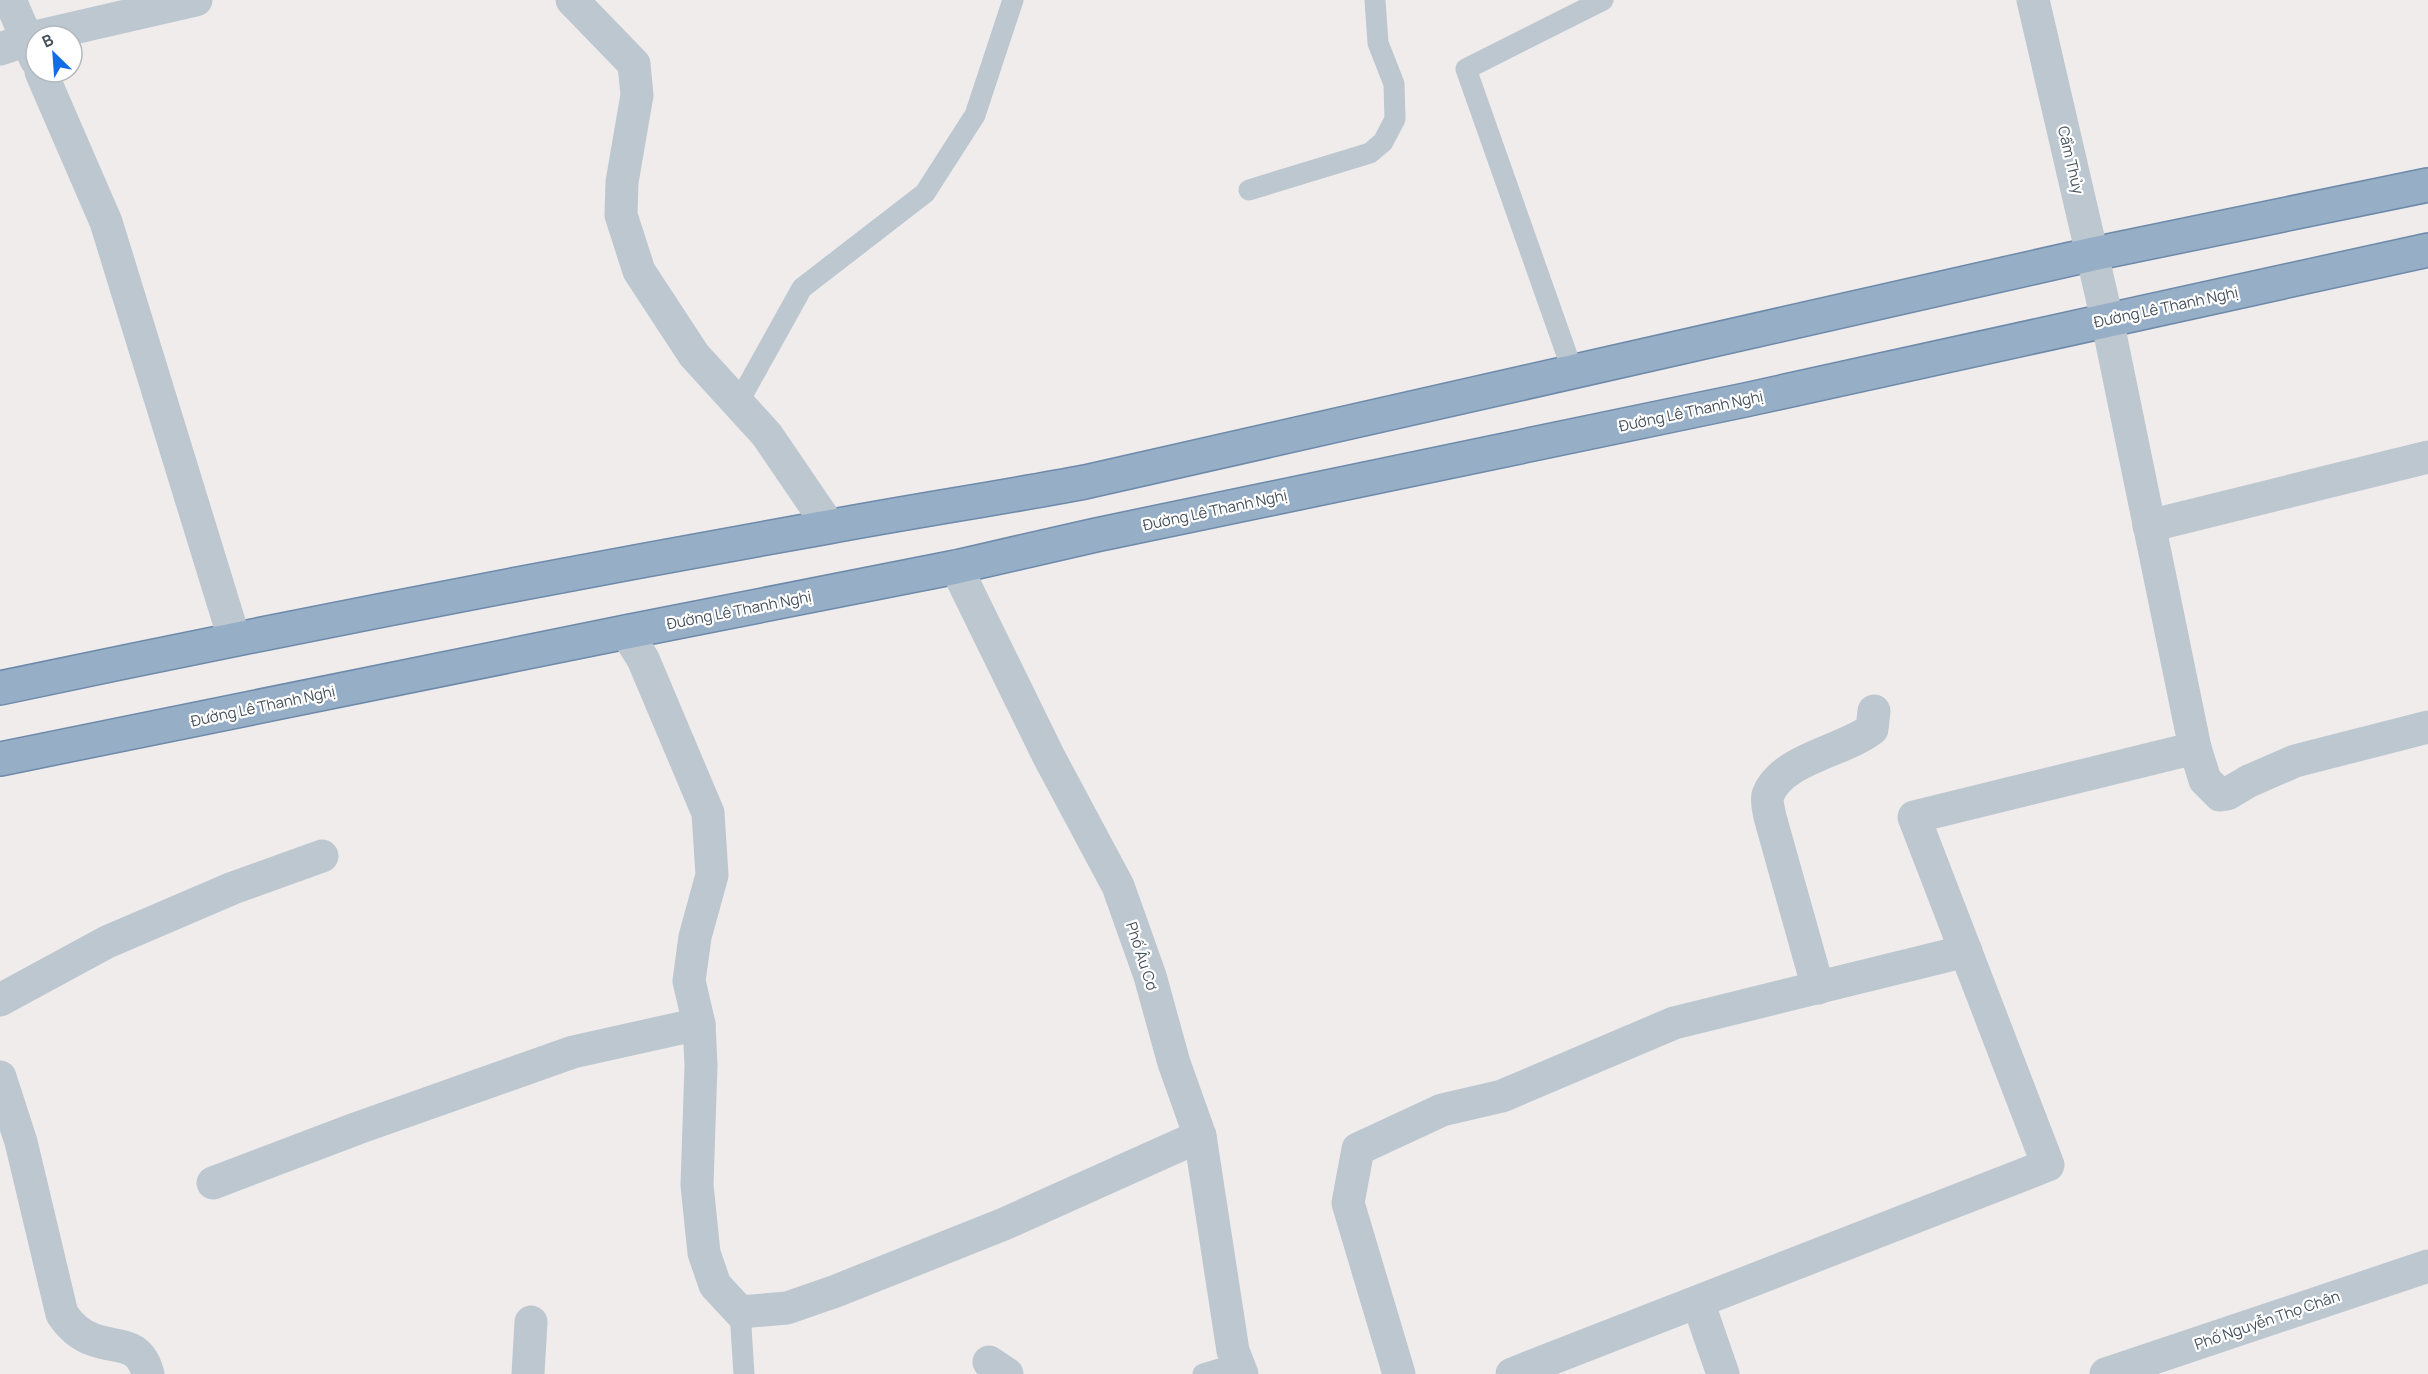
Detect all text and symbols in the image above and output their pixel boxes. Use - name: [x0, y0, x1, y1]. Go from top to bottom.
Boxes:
- north arrow: [24, 24, 84, 84]
- text: B: [38, 28, 57, 53]
- street label: Cẩm Thủy: [2053, 124, 2089, 196]
- street label: Đường Lê Thanh Nghị: [2092, 281, 2240, 333]
- street label: Đường Lê Thanh Nghị: [1617, 385, 1765, 437]
- street label: Đường Lê Thanh Nghị: [1141, 484, 1289, 536]
- street label: Đường Lê Thanh Nghị: [665, 586, 813, 634]
- street label: Đường Lê Thanh Nghị: [189, 680, 337, 732]
- street label: Phố Âu Cơ: [1121, 919, 1163, 993]
- street label: Phố Nguyễn Thọ Chân: [2191, 1285, 2343, 1355]

